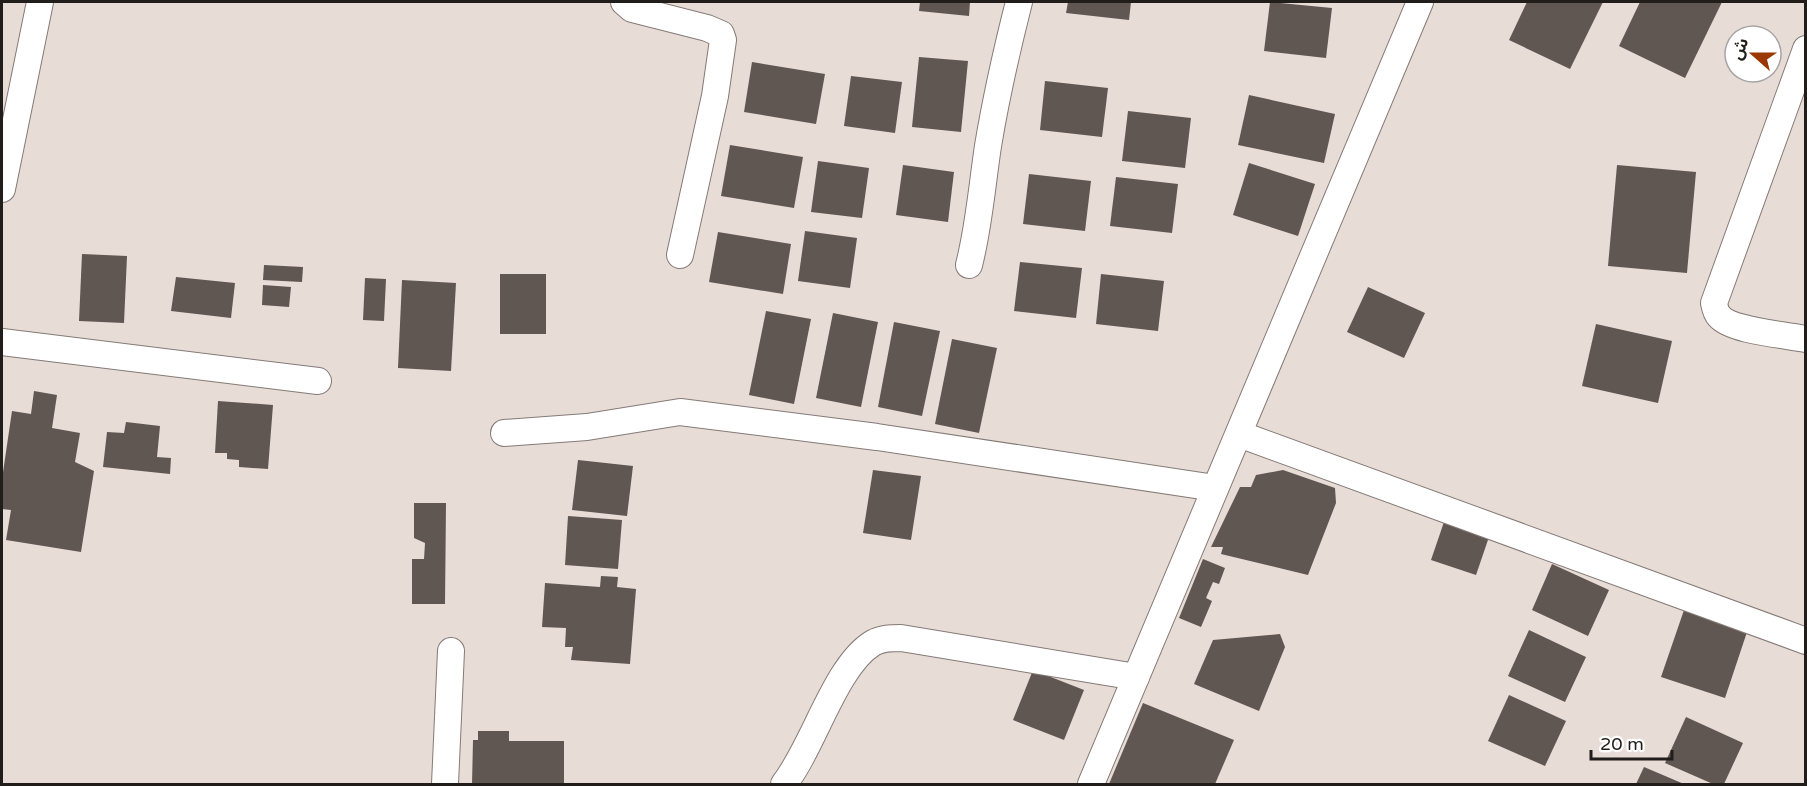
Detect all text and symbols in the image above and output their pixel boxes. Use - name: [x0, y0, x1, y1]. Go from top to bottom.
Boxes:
- north arrow: [1723, 24, 1783, 84]
- text: ش: [1727, 35, 1753, 63]
- scale bar: [1591, 723, 1672, 761]
- text: 20 m: [1600, 733, 1644, 755]

